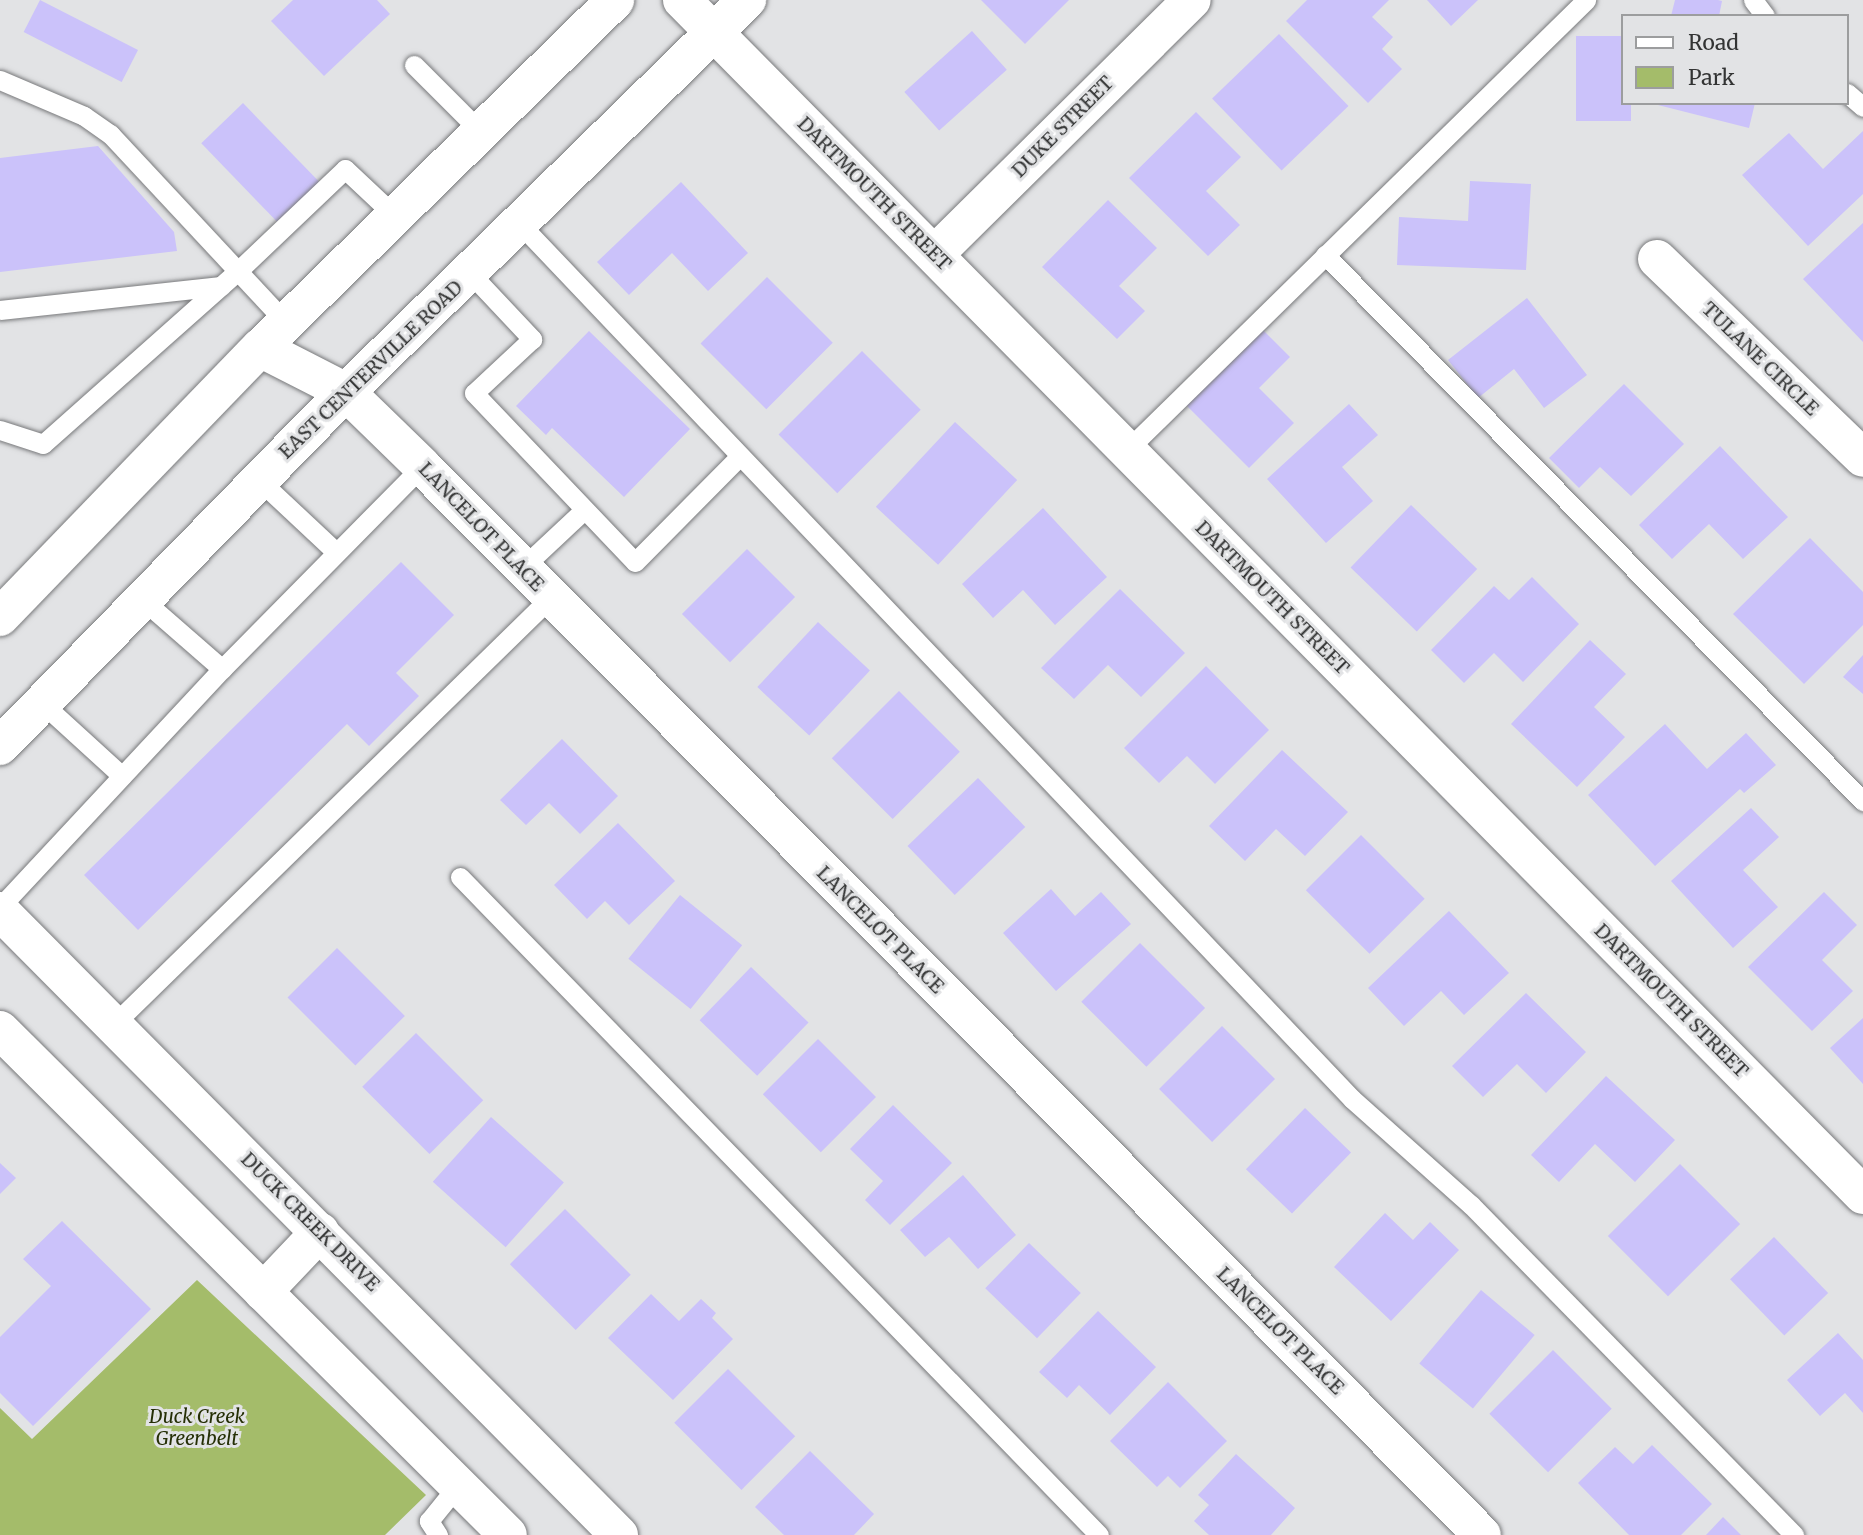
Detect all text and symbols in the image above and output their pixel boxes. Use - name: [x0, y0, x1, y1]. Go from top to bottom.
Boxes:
- legend: [1622, 14, 1849, 105]
- text: Road: [1688, 29, 1739, 56]
- text: Park: [1688, 64, 1735, 91]
- street label: DUKE STREET: [1008, 72, 1118, 182]
- street label: DARTMOUTH STREET: [793, 113, 955, 275]
- street label: EAST CENTERVILLE ROAD: [275, 276, 467, 464]
- street label: TULANE CIRCLE: [1697, 298, 1823, 420]
- street label: LANCELOT PLACE: [414, 458, 548, 596]
- street label: DARTMOUTH STREET: [1191, 517, 1353, 679]
- street label: LANCELOT PLACE: [812, 862, 948, 998]
- street label: DARTMOUTH STREET: [1590, 920, 1752, 1082]
- street label: DUCK CREEK DRIVE: [236, 1148, 384, 1296]
- street label: LANCELOT PLACE: [1212, 1263, 1348, 1399]
- park label: Duck Creek Greenbelt: [149, 1406, 245, 1450]

